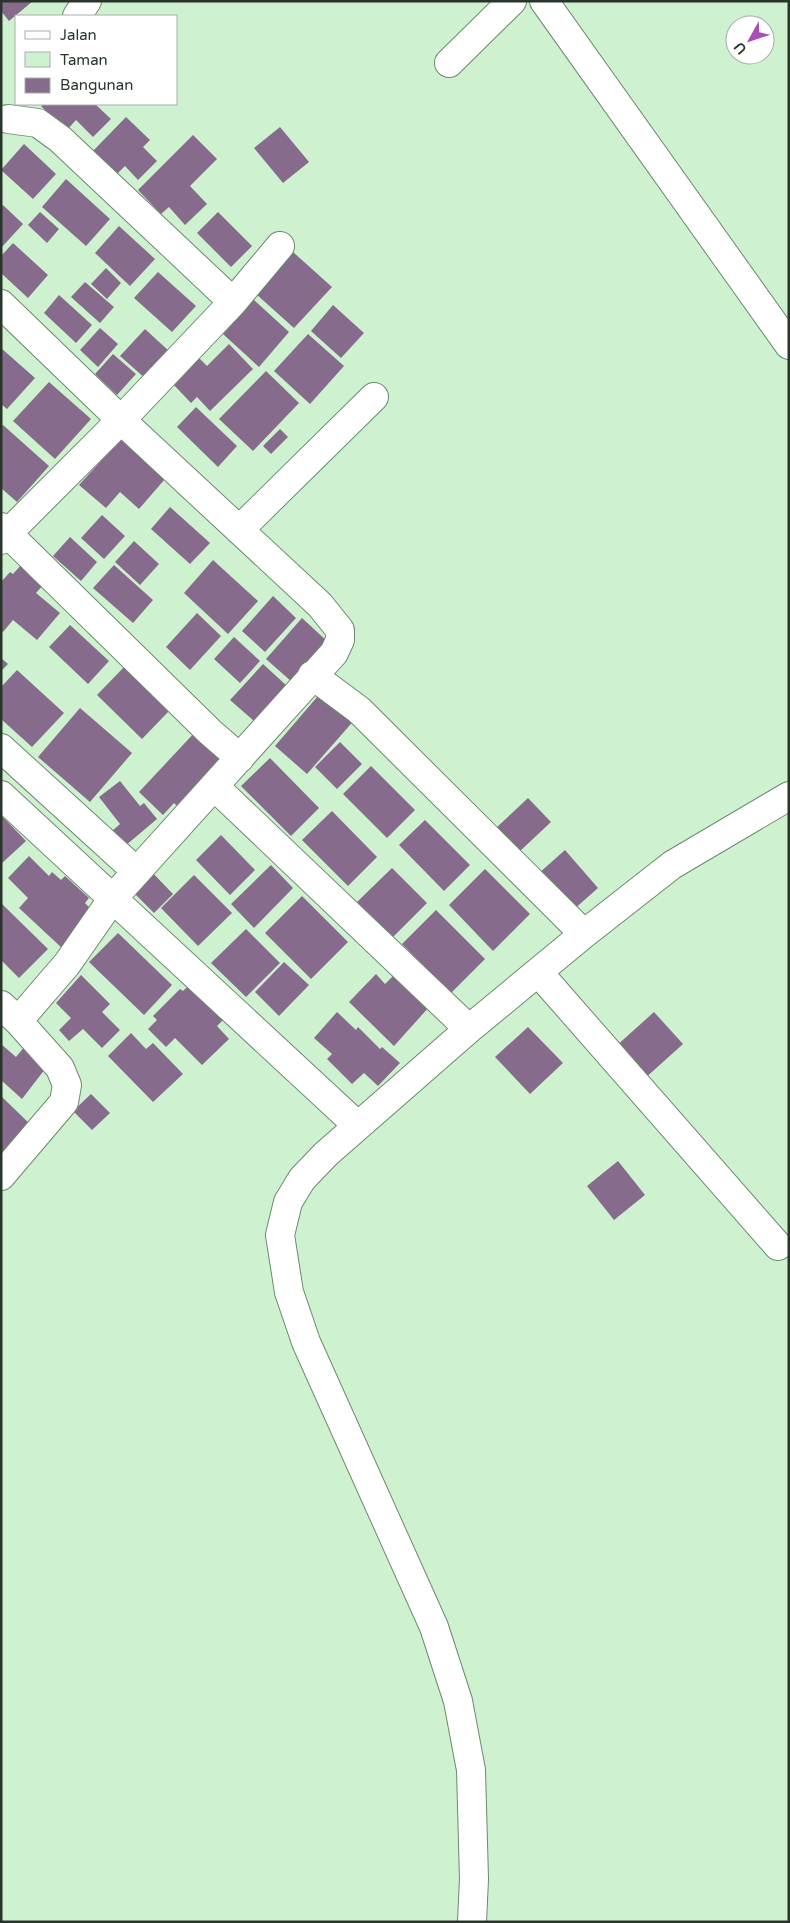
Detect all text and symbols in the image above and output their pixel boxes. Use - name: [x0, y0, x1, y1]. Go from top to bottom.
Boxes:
- legend: [15, 15, 178, 105]
- north arrow: [725, 15, 775, 65]
- text: Jalan: [60, 26, 97, 44]
- text: U: [730, 39, 750, 58]
- text: Taman: [60, 51, 108, 69]
- text: Bangunan: [60, 76, 133, 94]

